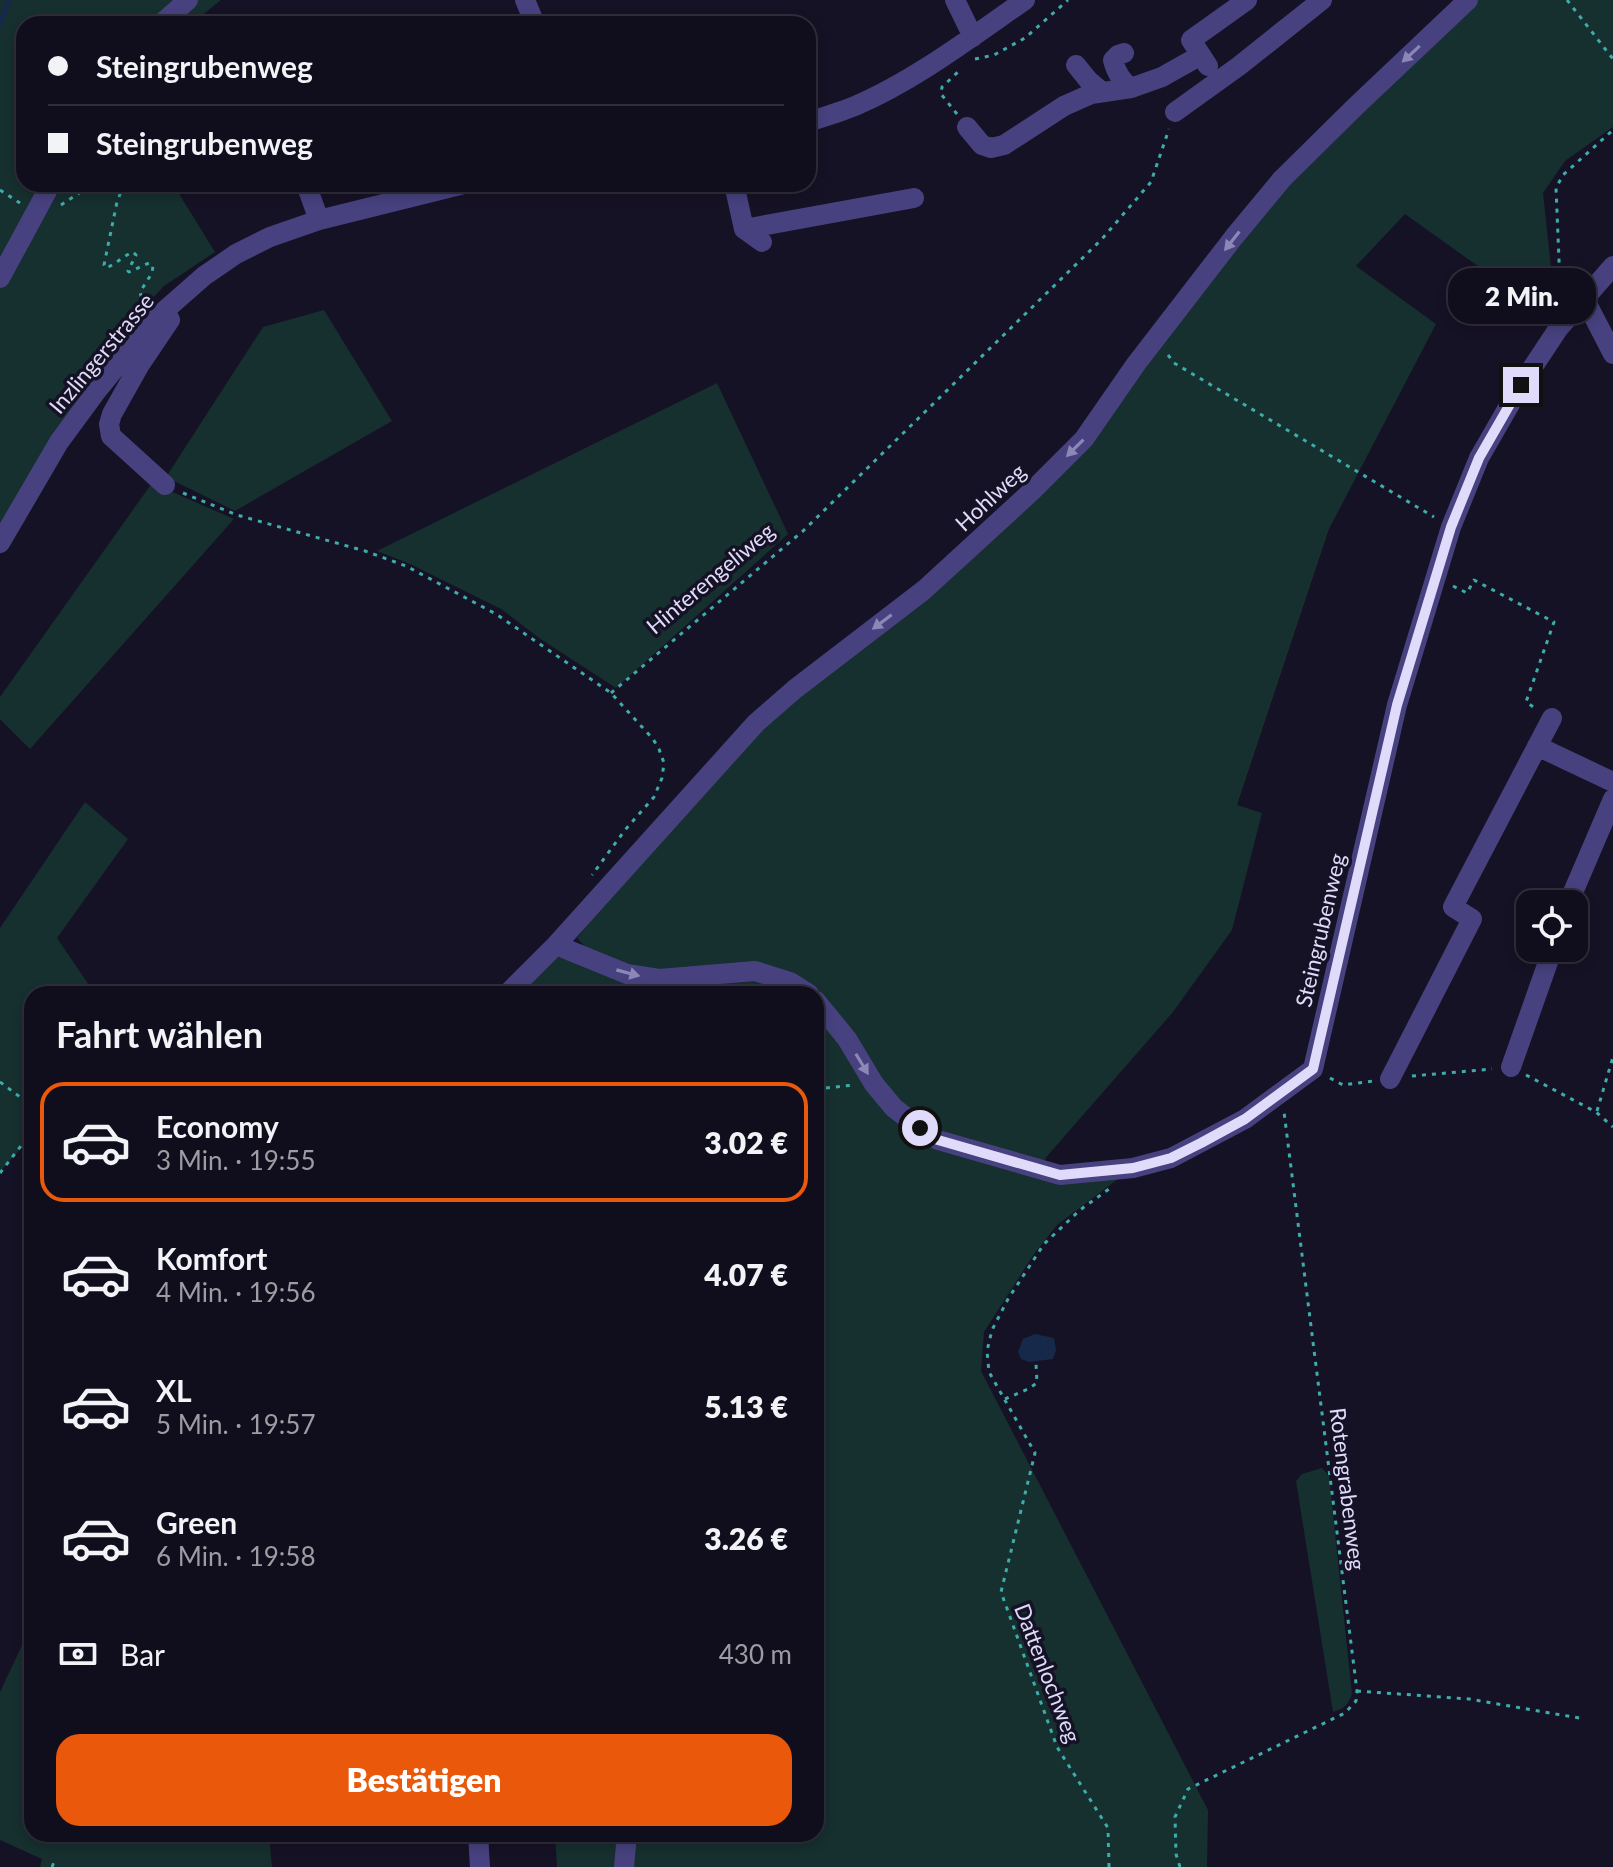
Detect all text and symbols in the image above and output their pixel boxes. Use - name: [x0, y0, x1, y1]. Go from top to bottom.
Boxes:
- one-way arrow: [1402, 44, 1421, 62]
- text: Steingrubenweg: [96, 48, 313, 84]
- text: Steingrubenweg: [96, 125, 313, 161]
- one-way arrow: [1224, 231, 1240, 251]
- callout: 2 Min.: [1447, 269, 1595, 325]
- text: 2 Min.: [1485, 280, 1559, 312]
- street label: Inzlingerstrasse: [43, 287, 159, 419]
- route end: [1503, 367, 1539, 403]
- one-way arrow: [1066, 438, 1085, 457]
- street label: Hohlweg: [949, 458, 1031, 536]
- street label: Hinterengeliweg: [641, 517, 779, 639]
- one-way arrow: [872, 614, 892, 630]
- street label: Steingrubenweg: [1289, 851, 1351, 1009]
- map controls: [1516, 890, 1588, 962]
- button: locate: [1516, 890, 1588, 962]
- one-way arrow: [616, 967, 641, 979]
- text: Fahrt wählen: [56, 1012, 263, 1056]
- one-way arrow: [854, 1053, 868, 1075]
- icon: car: [60, 1106, 132, 1178]
- text: Economy: [156, 1108, 279, 1144]
- route start: [902, 1110, 938, 1146]
- text: 3.02 €: [704, 1124, 788, 1160]
- text: 3 Min. · 19:55: [156, 1144, 315, 1176]
- icon: car: [60, 1238, 132, 1310]
- text: Komfort: [156, 1240, 267, 1276]
- text: 4.07 €: [704, 1256, 788, 1292]
- text: 4 Min. · 19:56: [156, 1276, 315, 1308]
- icon: car: [60, 1370, 132, 1442]
- text: XL: [156, 1372, 192, 1408]
- text: 5.13 €: [704, 1388, 788, 1424]
- street label: Rotengrabenweg: [1325, 1406, 1371, 1572]
- text: 5 Min. · 19:57: [156, 1408, 315, 1440]
- icon: car: [60, 1502, 132, 1574]
- text: Green: [156, 1504, 237, 1540]
- text: 3.26 €: [704, 1520, 788, 1556]
- text: 6 Min. · 19:58: [156, 1540, 315, 1572]
- street label: Dattenlochweg: [1009, 1600, 1087, 1746]
- icon: cash: [56, 1632, 100, 1676]
- text: Bar: [120, 1636, 165, 1672]
- text: 430 m: [719, 1638, 792, 1670]
- button: Bestätigen: [56, 1734, 792, 1826]

